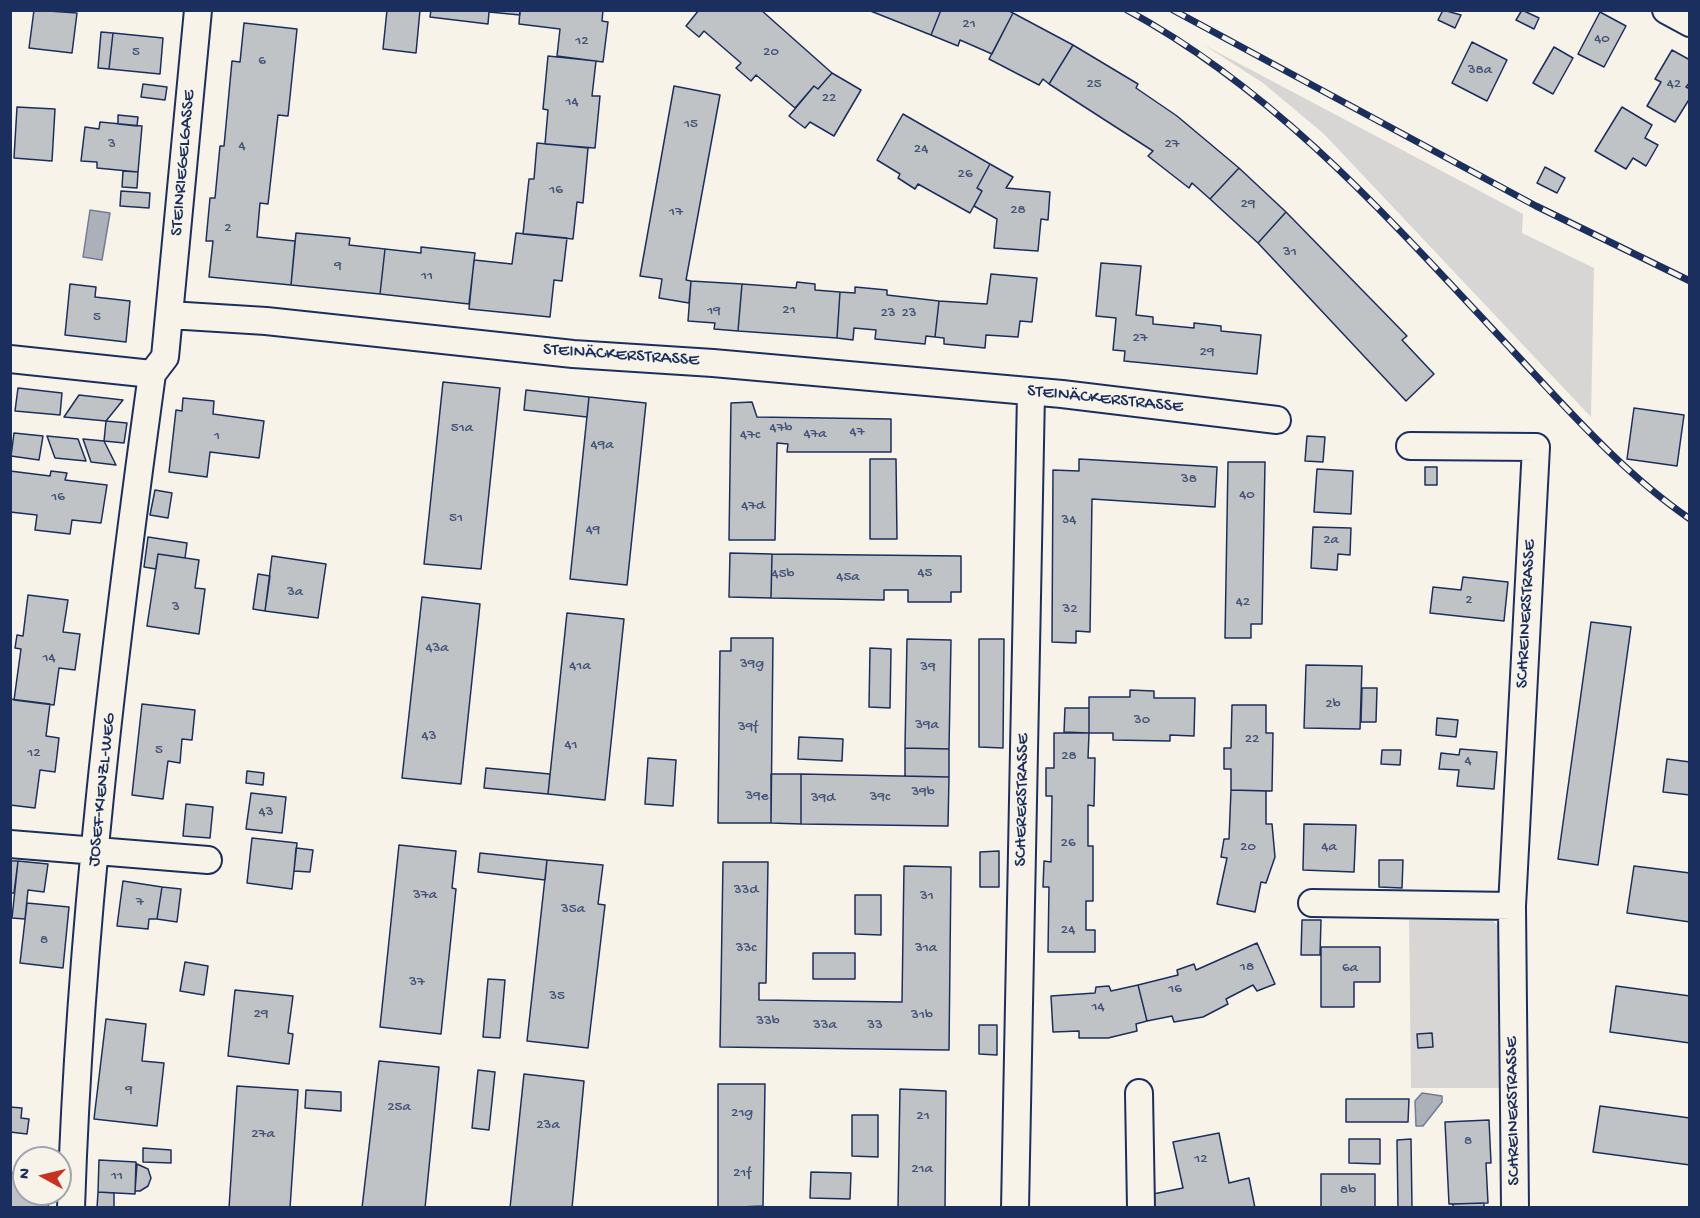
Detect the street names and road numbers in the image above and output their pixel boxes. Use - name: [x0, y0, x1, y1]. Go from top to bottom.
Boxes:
- street label: STEINRIEGELGASSE: [167, 89, 201, 237]
- street label: STEINÄCKERSTRASSE: [542, 340, 700, 372]
- street label: STEINÄCKERSTRASSE: [1026, 381, 1184, 419]
- street label: SCHREINERSTRASSE: [1512, 539, 1542, 689]
- street label: JOSEF-KIENZL-WEG: [84, 712, 122, 868]
- street label: SCHERERSTRASSE: [1011, 733, 1035, 867]
- street label: SCHREINERSTRASSE: [1502, 1036, 1526, 1186]

